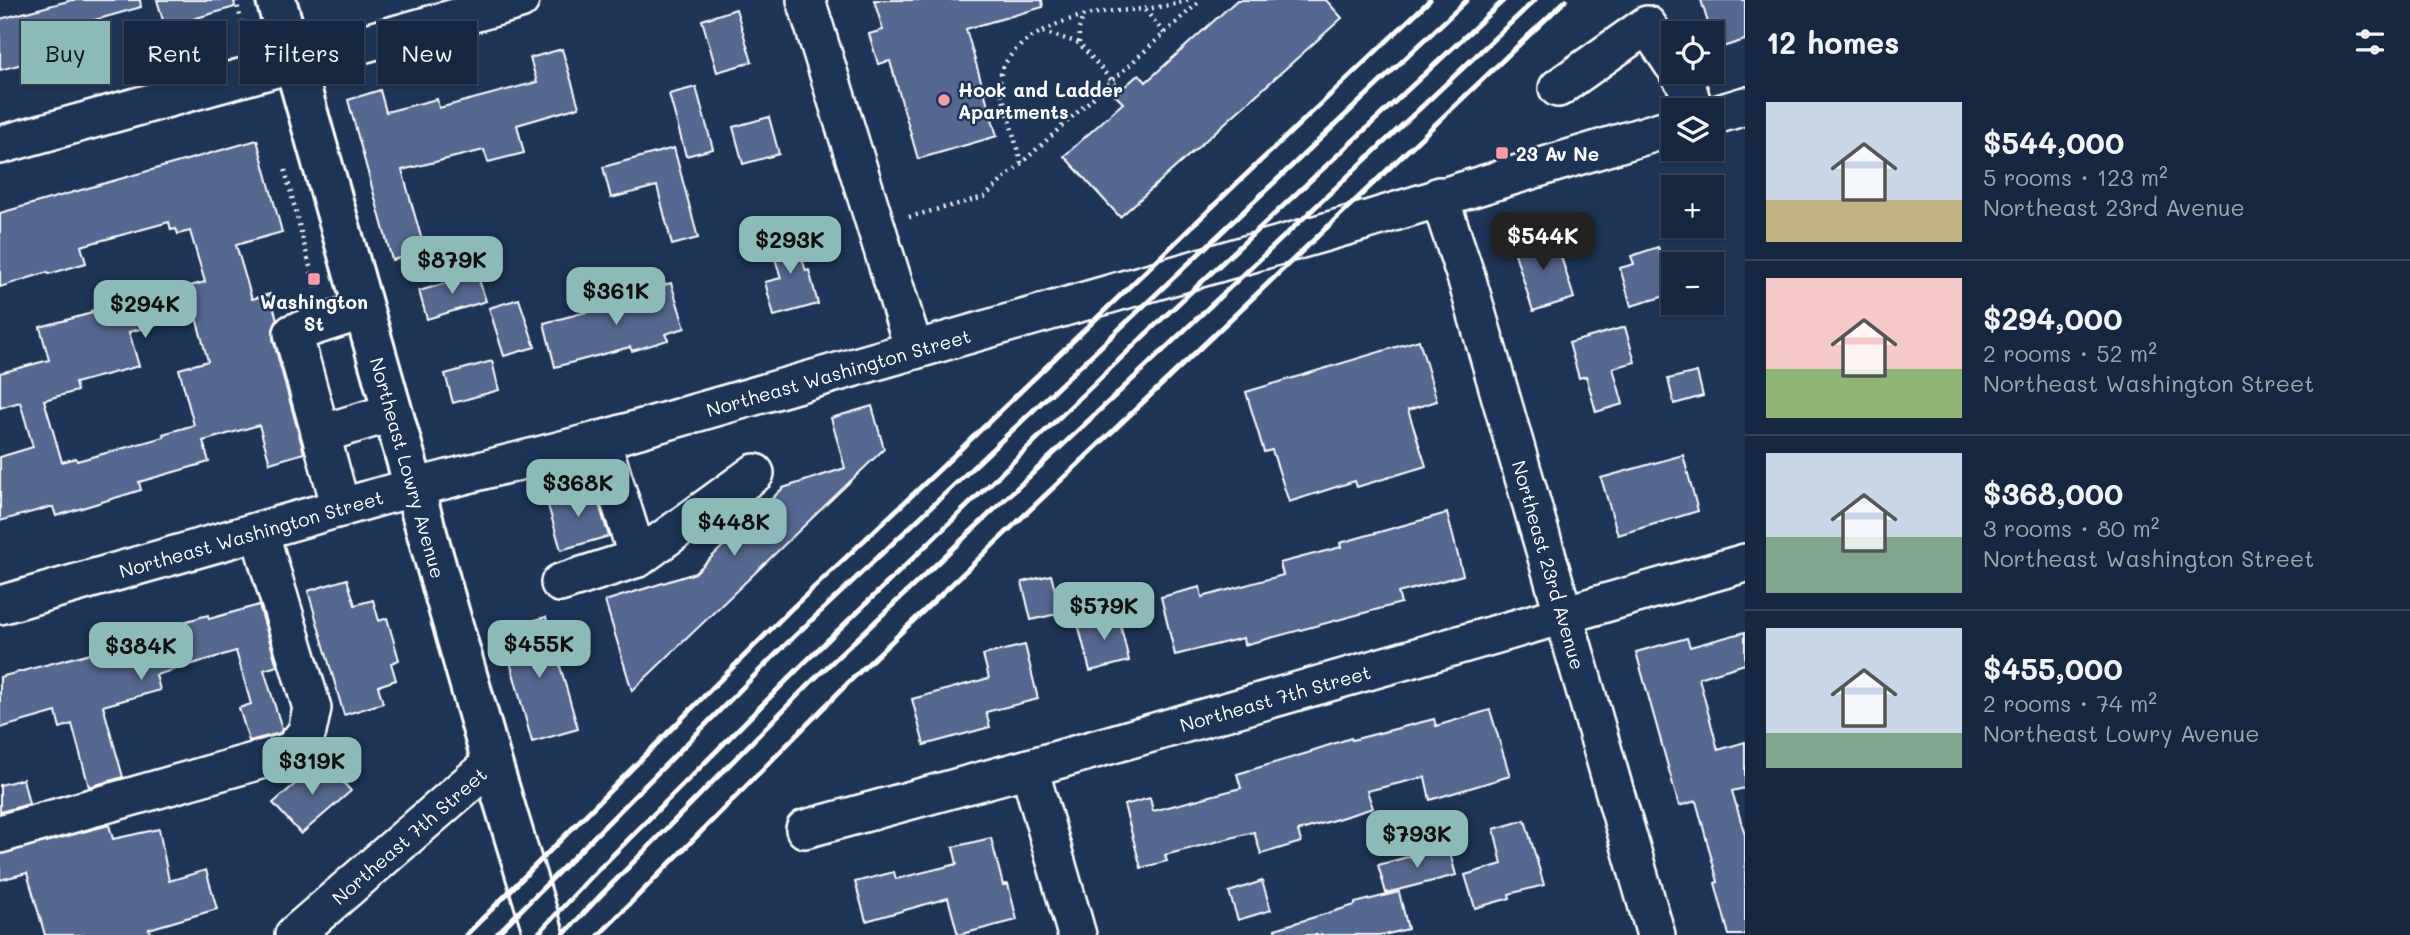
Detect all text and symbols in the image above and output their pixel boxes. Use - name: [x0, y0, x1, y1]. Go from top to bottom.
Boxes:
- chip: Buy: [21, 21, 110, 84]
- chip: Rent: [124, 21, 226, 84]
- chip: Filters: [240, 21, 364, 84]
- chip: New: [378, 21, 477, 84]
- map controls: [1661, 21, 1724, 315]
- button: locate: [1661, 21, 1724, 84]
- text: 12 homes: [1766, 22, 1899, 62]
- icon: filters: [2351, 23, 2389, 61]
- place label: Hook and Ladder Apartments: [958, 77, 1123, 124]
- marker: Hook and Ladder Apartments: [936, 92, 952, 108]
- button: layers: [1661, 98, 1724, 161]
- text: $544,000: [1983, 122, 2124, 162]
- icon: home: [1822, 130, 1906, 214]
- place label: 23 Av Ne: [1516, 141, 1599, 166]
- marker: 23 Av Ne: [1494, 145, 1510, 161]
- text: 5 rooms · 123 m²: [1983, 162, 2168, 192]
- button: +: [1661, 175, 1724, 238]
- text: Northeast 23rd Avenue: [1983, 192, 2245, 222]
- pin: $544K: [1494, 212, 1592, 272]
- pin: $293K: [741, 216, 839, 276]
- text: $544K: [1507, 220, 1579, 250]
- text: $293K: [755, 224, 825, 254]
- pin: $879K: [403, 236, 501, 296]
- text: $879K: [417, 244, 487, 274]
- button: −: [1661, 252, 1724, 315]
- pin: $361K: [567, 268, 665, 327]
- marker: Washington St: [306, 271, 322, 287]
- text: $361K: [582, 275, 650, 305]
- pin: $294K: [96, 280, 194, 340]
- text: $294K: [110, 288, 180, 318]
- place label: Washington St: [260, 289, 368, 336]
- text: $294,000: [1983, 298, 2122, 338]
- icon: home: [1822, 306, 1906, 390]
- street label: Northeast Washington Street: [703, 322, 973, 422]
- text: 2 rooms · 52 m²: [1983, 338, 2157, 368]
- street label: Northeast Lowry Avenue: [365, 354, 452, 581]
- text: Northeast Washington Street: [1983, 368, 2314, 398]
- street label: Northeast 23rd Avenue: [1507, 457, 1591, 672]
- pin: $368K: [529, 460, 627, 519]
- text: $368K: [542, 467, 614, 497]
- text: $368,000: [1983, 473, 2123, 513]
- icon: home: [1822, 481, 1906, 565]
- street label: Northeast Washington Street: [116, 484, 386, 583]
- pin: $448K: [685, 498, 783, 558]
- text: $448K: [698, 506, 770, 536]
- text: 3 rooms · 80 m²: [1983, 513, 2159, 543]
- text: Northeast Washington Street: [1983, 543, 2314, 573]
- pin: $579K: [1055, 582, 1153, 642]
- text: $579K: [1069, 590, 1139, 620]
- pin: $455K: [490, 620, 588, 680]
- pin: $384K: [92, 622, 190, 682]
- text: $455K: [504, 628, 574, 658]
- text: $384K: [105, 630, 177, 660]
- text: $455,000: [1983, 648, 2123, 688]
- icon: home: [1822, 656, 1906, 740]
- street label: Northeast 7th Street: [1177, 658, 1373, 737]
- text: 2 rooms · 74 m²: [1983, 688, 2157, 718]
- text: Northeast Lowry Avenue: [1983, 718, 2260, 748]
- pin: $319K: [263, 738, 361, 797]
- text: $319K: [278, 745, 346, 775]
- street label: Northeast 7th Street: [326, 761, 492, 910]
- pin: $793K: [1368, 810, 1466, 870]
- text: $793K: [1382, 818, 1452, 848]

